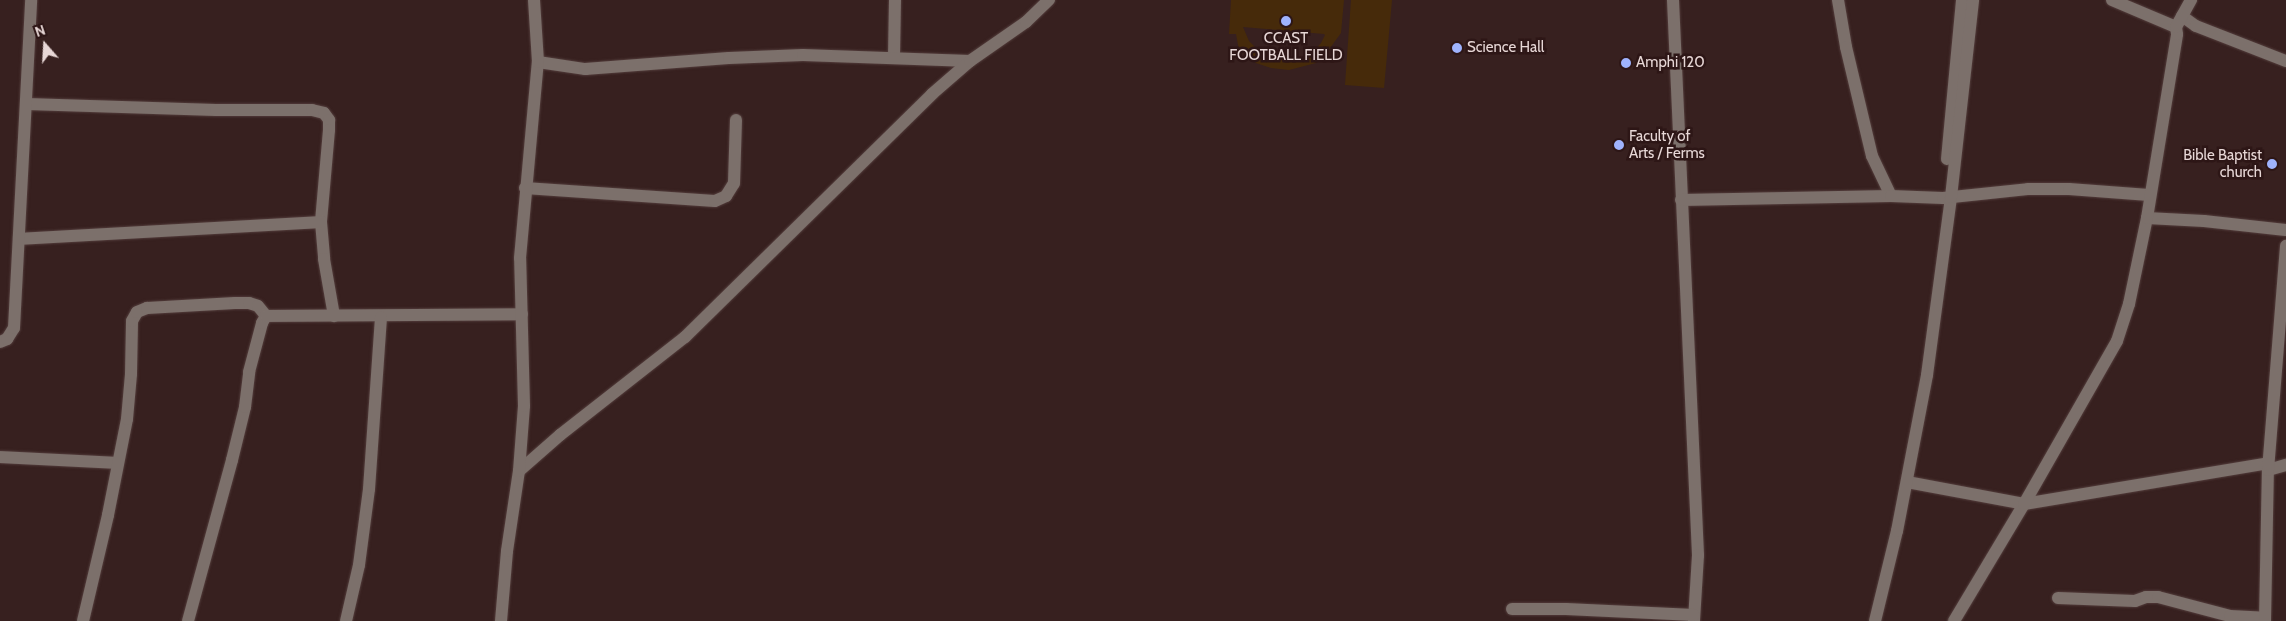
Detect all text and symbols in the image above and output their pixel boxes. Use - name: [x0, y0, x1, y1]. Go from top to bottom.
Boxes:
- marker: CCAST FOOTBALL FIELD: [1280, 15, 1292, 27]
- north arrow: [20, 20, 70, 70]
- text: N: [33, 21, 48, 41]
- place label: CCAST FOOTBALL FIELD: [1229, 29, 1343, 64]
- place label: Science Hall: [1467, 39, 1544, 57]
- marker: Science Hall: [1451, 42, 1463, 54]
- place label: Amphi 120: [1636, 54, 1705, 72]
- marker: Amphi 120: [1620, 57, 1632, 69]
- place label: Faculty of Arts / Ferms: [1629, 127, 1705, 162]
- marker: Faculty of Arts / Ferms: [1613, 139, 1625, 151]
- place label: Bible Baptist church: [2183, 146, 2262, 181]
- marker: Bible Baptist church: [2266, 158, 2278, 170]

